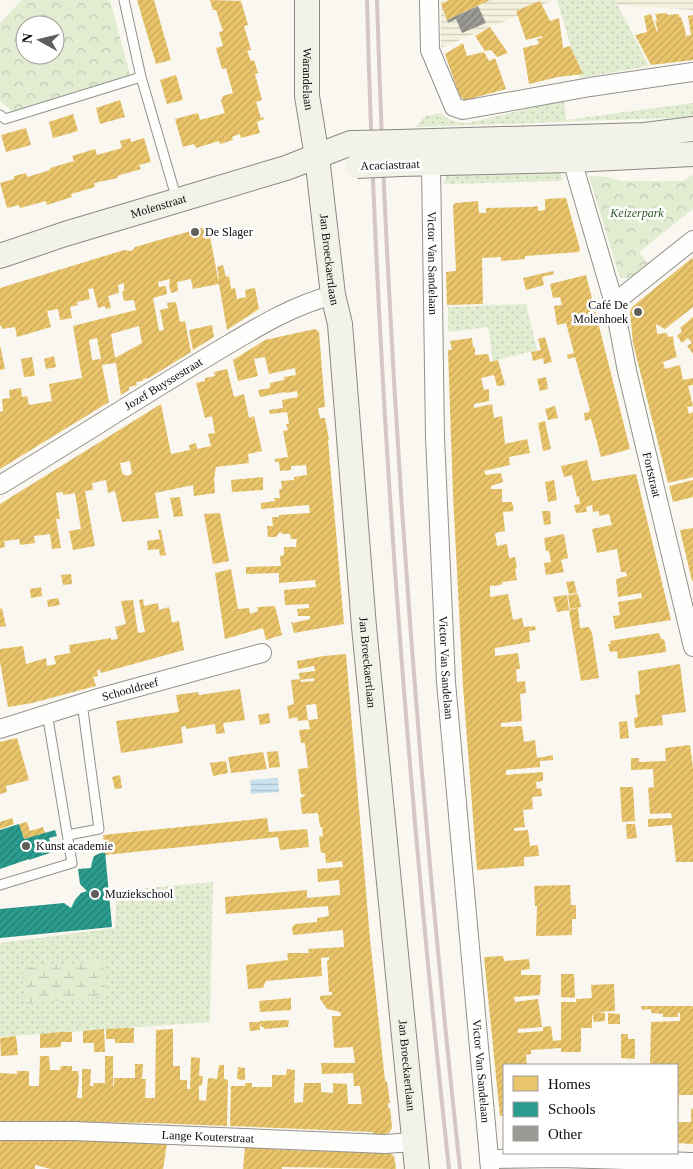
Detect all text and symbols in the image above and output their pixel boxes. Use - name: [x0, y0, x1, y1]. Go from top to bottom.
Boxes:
- north arrow: [15, 15, 65, 65]
- text: N: [19, 32, 36, 44]
- street label: Warandelaan: [300, 48, 316, 111]
- street label: Acaciastraat: [360, 157, 421, 173]
- street label: Molenstraat: [129, 191, 188, 221]
- park label: Keizerpark: [609, 206, 664, 220]
- street label: Victor Van Sandelaan: [425, 211, 440, 315]
- street label: Jan Broeckaertlaan: [317, 213, 342, 306]
- place label: De Slager: [205, 225, 253, 239]
- marker: De Slager: [189, 226, 201, 238]
- place label: Café De Molenhoek: [573, 298, 628, 326]
- marker: Café De Molenhoek: [632, 306, 644, 318]
- street label: Jozef Buyssestraat: [122, 354, 205, 413]
- street label: Fortstraat: [640, 451, 664, 499]
- street label: Jan Broeckaertlaan: [356, 616, 379, 709]
- street label: Victor Van Sandelaan: [436, 616, 456, 720]
- street label: Schooldreef: [100, 675, 160, 704]
- place label: Kunst academie: [36, 839, 113, 853]
- marker: Kunst academie: [20, 840, 32, 852]
- place label: Muziekschool: [105, 887, 174, 901]
- marker: Muziekschool: [89, 888, 101, 900]
- street label: Jan Broeckaertlaan: [395, 1019, 418, 1112]
- street label: Victor Van Sandelaan: [470, 1019, 493, 1123]
- legend: [503, 1064, 678, 1154]
- text: Homes: [548, 1076, 591, 1092]
- text: Schools: [548, 1101, 596, 1117]
- text: Other: [548, 1126, 582, 1142]
- street label: Lange Kouterstraat: [161, 1128, 255, 1146]

